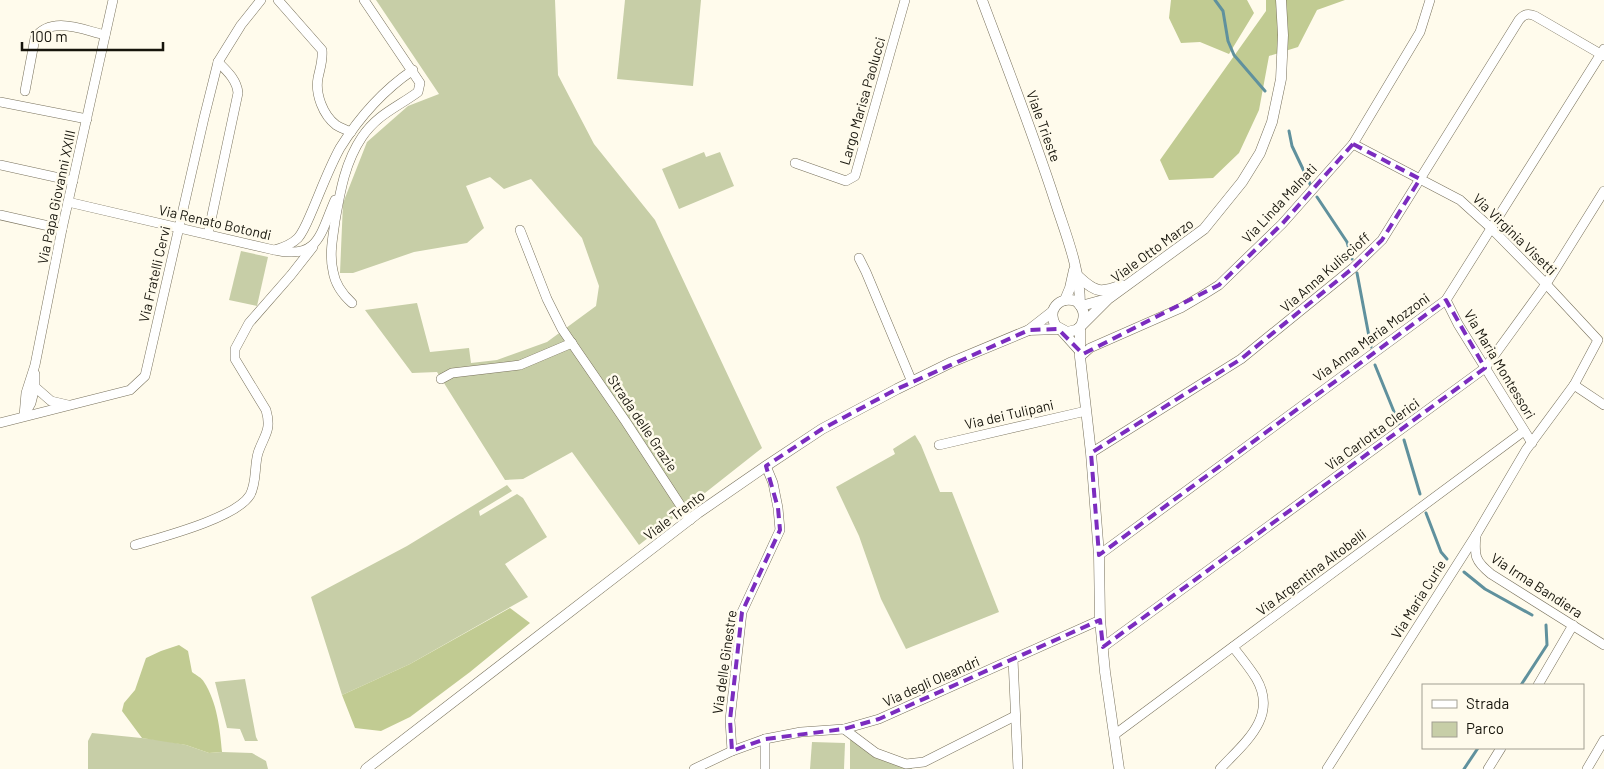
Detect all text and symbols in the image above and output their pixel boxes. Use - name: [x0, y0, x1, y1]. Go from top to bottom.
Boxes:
- scale bar: [22, 20, 164, 52]
- text: 100 m: [30, 27, 68, 45]
- street label: Largo Marisa Paolucci: [836, 35, 888, 167]
- street label: Viale Trieste: [1023, 88, 1065, 164]
- street label: Via Papa Giovanni XXIII: [33, 128, 79, 266]
- street label: Via Linda Malnati: [1238, 160, 1320, 246]
- street label: Via Virginia Visetti: [1469, 190, 1561, 278]
- street label: Via Renato Botondi: [157, 201, 273, 243]
- street label: Viale Otto Marzo: [1107, 214, 1197, 286]
- street label: Via Fratelli Cervi: [135, 224, 173, 324]
- street label: Via Anna Kuliscioff: [1277, 228, 1373, 316]
- street label: Via Anna Maria Mozzoni: [1309, 289, 1433, 385]
- street label: Via Maria Montessori: [1461, 306, 1539, 422]
- street label: Strada delle Grazie: [604, 371, 682, 475]
- street label: Via Carlotta Clerici: [1322, 394, 1422, 474]
- street label: Via dei Tulipani: [963, 395, 1055, 433]
- street label: Viale Trento: [640, 486, 708, 544]
- street label: Via Argentina Altobelli: [1253, 525, 1369, 619]
- street label: Via Irma Bandiera: [1488, 549, 1586, 621]
- street label: Via Maria Curie: [1387, 556, 1449, 642]
- street label: Via delle Ginestre: [708, 609, 740, 715]
- street label: Via degli Oleandri: [880, 652, 982, 710]
- legend: [1422, 684, 1584, 749]
- text: Strada: [1466, 694, 1509, 712]
- text: Parco: [1466, 719, 1504, 737]

